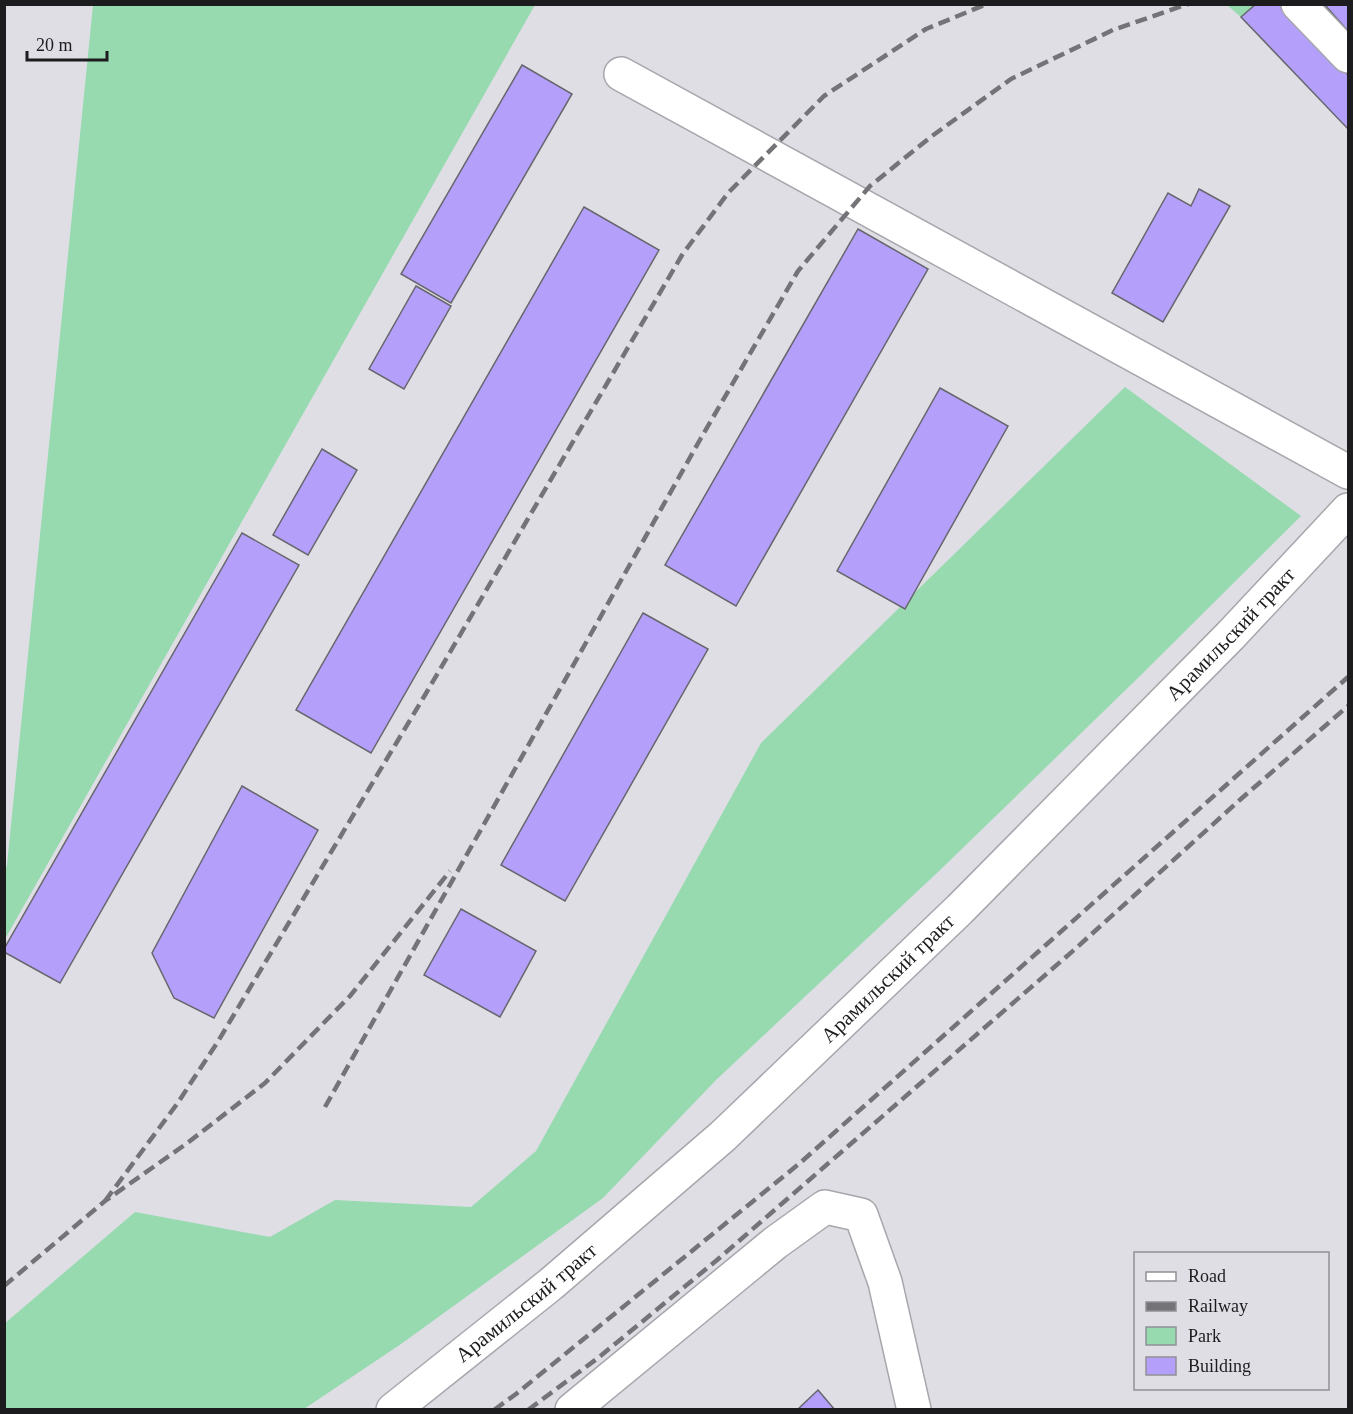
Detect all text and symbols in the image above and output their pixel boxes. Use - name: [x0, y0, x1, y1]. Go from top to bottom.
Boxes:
- scale bar: [27, 24, 106, 62]
- text: 20 m: [36, 35, 73, 55]
- street label: Арамильский тракт: [1161, 562, 1300, 705]
- street label: Арамильский тракт: [816, 909, 959, 1048]
- street label: Арамильский тракт: [451, 1238, 602, 1367]
- legend: [1134, 1252, 1329, 1390]
- text: Road: [1188, 1266, 1226, 1286]
- text: Railway: [1188, 1296, 1248, 1316]
- text: Park: [1188, 1326, 1221, 1346]
- text: Building: [1188, 1356, 1251, 1376]

